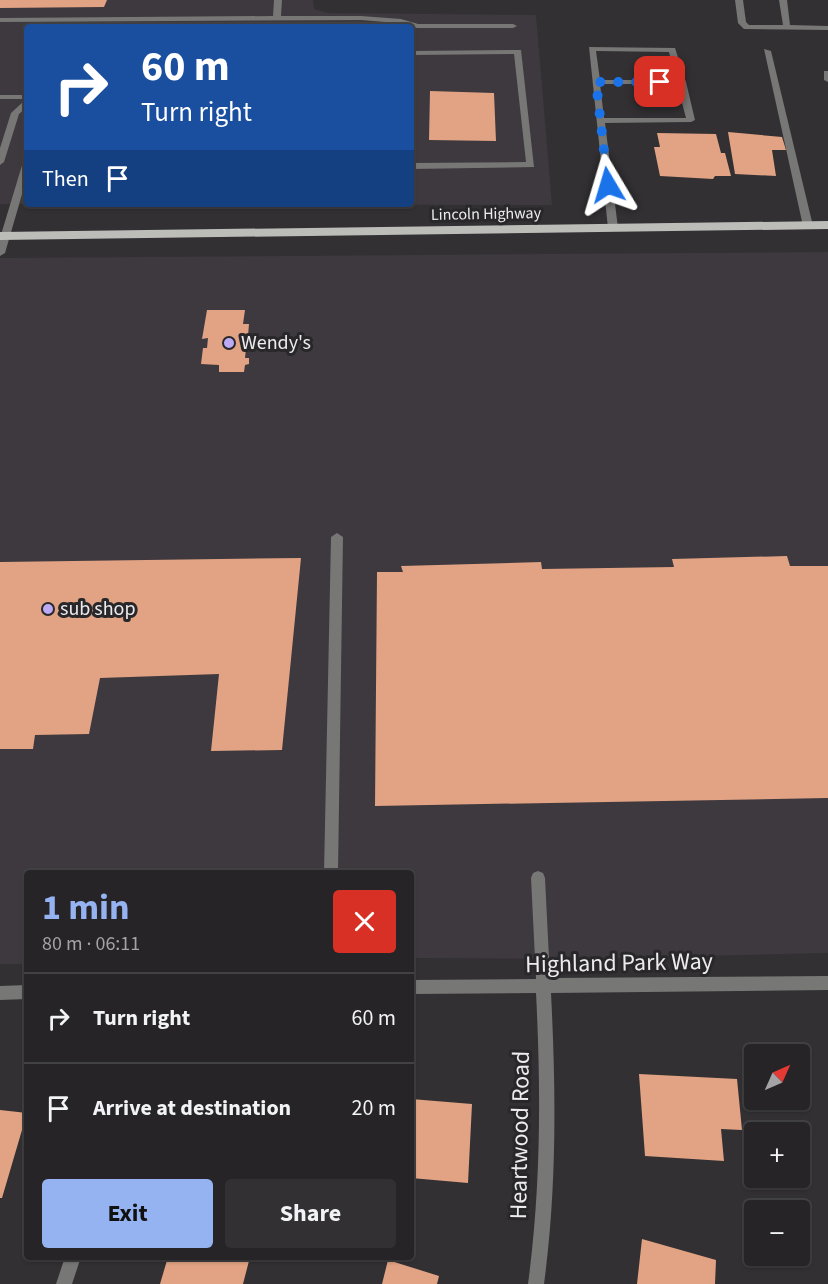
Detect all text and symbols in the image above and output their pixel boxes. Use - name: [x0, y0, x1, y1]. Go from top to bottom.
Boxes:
- text: 60 m: [141, 37, 230, 97]
- icon: right: [42, 48, 120, 126]
- pin: [634, 56, 685, 107]
- icon: arrive: [643, 65, 676, 98]
- text: Turn right: [141, 93, 252, 132]
- position arrow: [576, 153, 640, 217]
- icon: arrive: [101, 162, 134, 195]
- text: Then: [42, 163, 89, 195]
- street label: Lincoln Highway: [431, 202, 542, 226]
- place label: Wendy's: [241, 329, 311, 357]
- marker: Wendy's: [222, 336, 236, 350]
- place label: sub shop: [60, 595, 136, 623]
- marker: sub shop: [41, 602, 55, 616]
- text: 1 min: [42, 882, 130, 933]
- button: close: [333, 890, 396, 953]
- text: 80 m · 06:11: [42, 930, 140, 958]
- street label: Highland Park Way: [525, 944, 713, 982]
- icon: right: [42, 1002, 75, 1035]
- text: Turn right: [93, 1002, 190, 1034]
- text: 60 m: [351, 1002, 396, 1034]
- north arrow: [744, 1044, 810, 1110]
- map controls: [744, 1044, 810, 1266]
- street label: Heartwood Road: [501, 1050, 539, 1220]
- icon: arrive: [42, 1092, 75, 1125]
- text: Arrive at destination: [93, 1092, 291, 1124]
- text: 20 m: [351, 1092, 396, 1124]
- button: +: [744, 1122, 810, 1188]
- button: Exit: [42, 1179, 213, 1248]
- button: Share: [225, 1179, 396, 1248]
- button: −: [744, 1200, 810, 1266]

